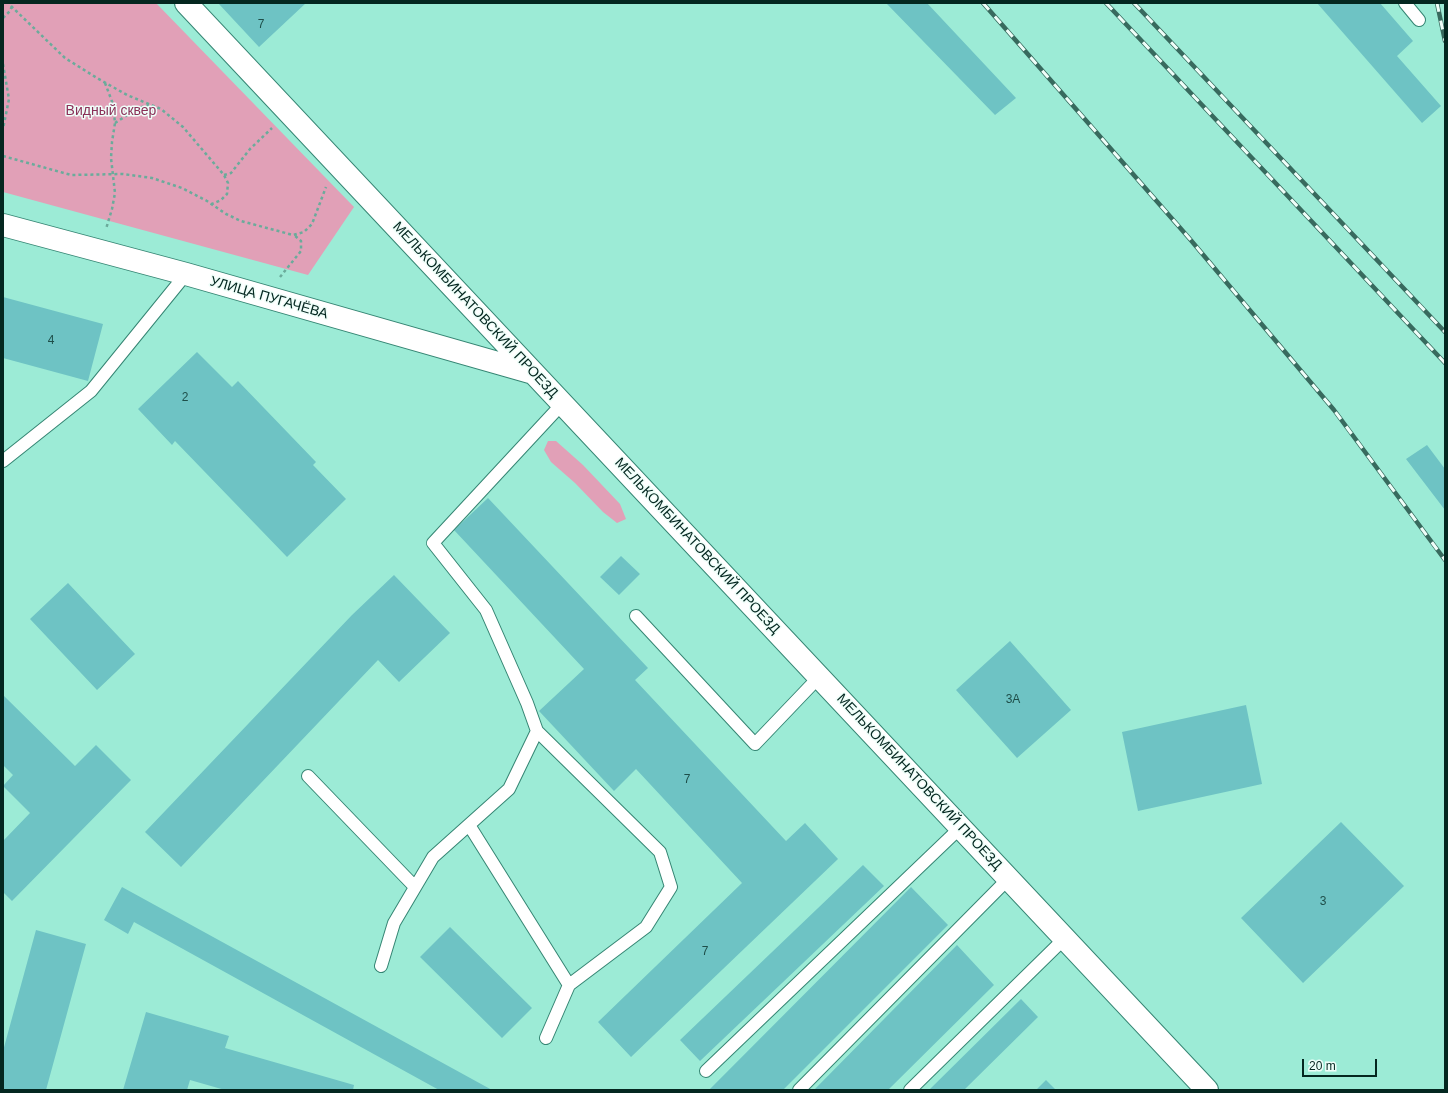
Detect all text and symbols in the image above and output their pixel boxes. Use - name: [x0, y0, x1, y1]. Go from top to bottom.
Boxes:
- house number: 7: [258, 18, 264, 32]
- park label: Видный сквер: [66, 103, 156, 119]
- street label: МЕЛЬКОМБИНАТОВСКИЙ ПРОЕЗД: [389, 219, 561, 401]
- street label: УЛИЦА ПУГАЧЁВА: [208, 273, 330, 323]
- house number: 4: [48, 334, 54, 348]
- house number: 2: [182, 391, 188, 405]
- street label: МЕЛЬКОМБИНАТОВСКИЙ ПРОЕЗД: [611, 455, 783, 637]
- street label: МЕЛЬКОМБИНАТОВСКИЙ ПРОЕЗД: [833, 691, 1005, 873]
- house number: 3А: [1006, 693, 1020, 707]
- house number: 7: [684, 773, 690, 787]
- house number: 3: [1320, 895, 1326, 909]
- house number: 7: [702, 945, 708, 959]
- scale bar: [1304, 1051, 1379, 1077]
- text: 20 m: [1309, 1059, 1336, 1073]

